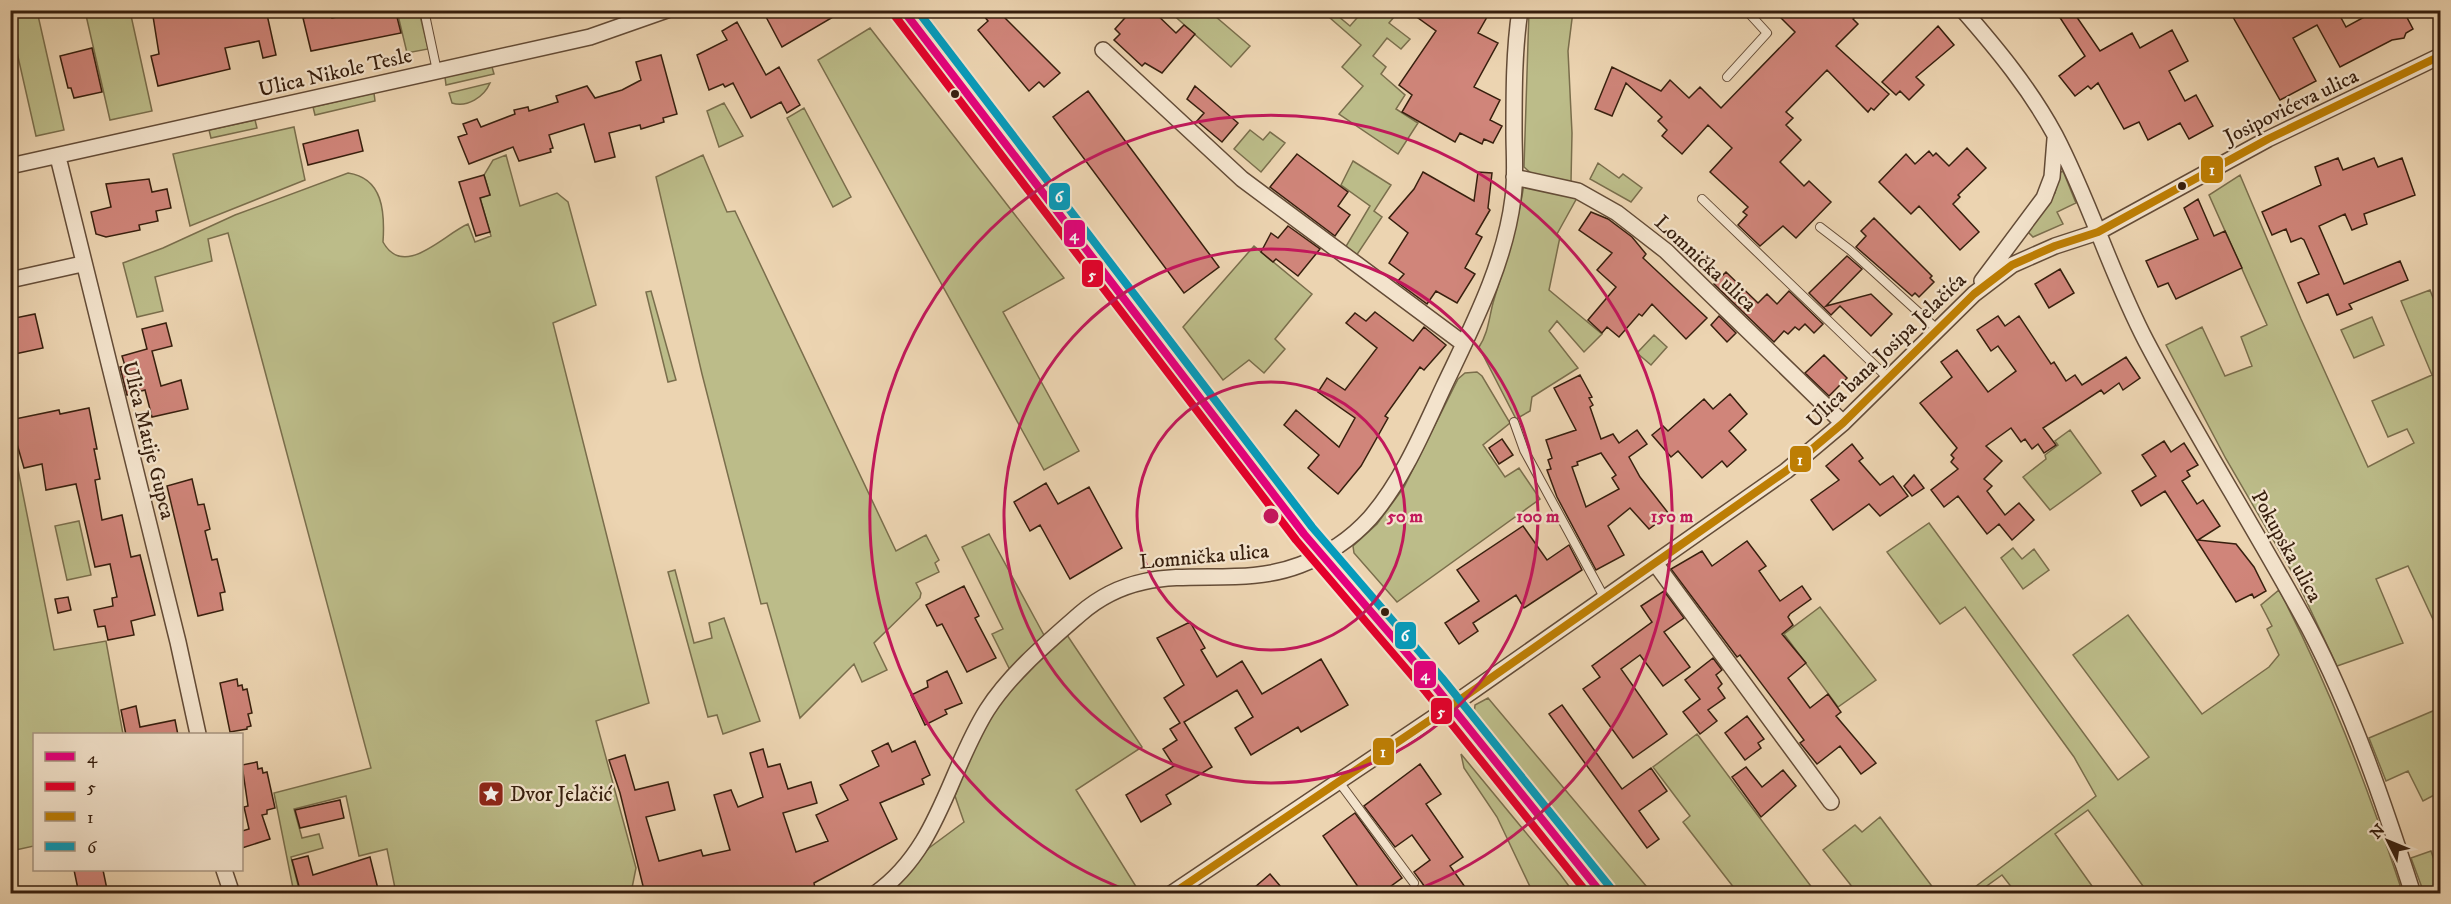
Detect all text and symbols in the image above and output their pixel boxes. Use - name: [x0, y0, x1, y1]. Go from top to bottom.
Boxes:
- street label: Ulica Nikole Tesle: [256, 43, 415, 103]
- street label: Josipovićeva ulica: [2218, 63, 2363, 152]
- unlabelled marker: [949, 88, 961, 100]
- line badge: 1: [2200, 155, 2224, 184]
- text: 1: [2209, 160, 2215, 180]
- unlabelled marker: [2176, 180, 2188, 192]
- line badge: 6: [1048, 182, 1071, 211]
- text: 6: [1055, 187, 1065, 207]
- street label: Lomnička ulica: [1649, 210, 1762, 318]
- line badge: 4: [1063, 219, 1086, 248]
- text: 4: [1068, 225, 1079, 245]
- line badge: 5: [1081, 259, 1104, 288]
- text: 5: [1087, 265, 1096, 285]
- street label: Ulica bana Josipa Jelačića: [1801, 268, 1972, 434]
- street label: Ulica Matije Gupca: [116, 358, 180, 522]
- line badge: 1: [1789, 445, 1812, 473]
- text: 1: [1797, 450, 1803, 470]
- street label: Pokupska ulica: [2245, 486, 2327, 607]
- centre of rings: [1261, 506, 1281, 526]
- text: 50 m: [1386, 506, 1423, 528]
- text: 100 m: [1516, 506, 1560, 528]
- text: 150 m: [1651, 506, 1694, 528]
- street label: Lomnička ulica: [1138, 538, 1270, 576]
- unlabelled marker: [1379, 606, 1391, 618]
- line badge: 6: [1394, 621, 1417, 650]
- text: 6: [1401, 626, 1411, 646]
- line badge: 4: [1413, 660, 1437, 689]
- text: 4: [1419, 665, 1430, 685]
- line badge: 5: [1430, 697, 1453, 725]
- text: 5: [1436, 702, 1445, 722]
- legend: [33, 733, 243, 871]
- line badge: 1: [1372, 737, 1395, 766]
- text: 1: [1380, 742, 1386, 762]
- text: 4: [87, 747, 98, 769]
- text: 5: [87, 777, 96, 799]
- place icon: Dvor Jelačić: [476, 779, 506, 809]
- place label: Dvor Jelačić: [510, 782, 613, 808]
- text: 1: [87, 807, 94, 829]
- north arrow: [2358, 811, 2418, 871]
- text: N: [2366, 820, 2390, 843]
- text: 6: [87, 837, 97, 859]

